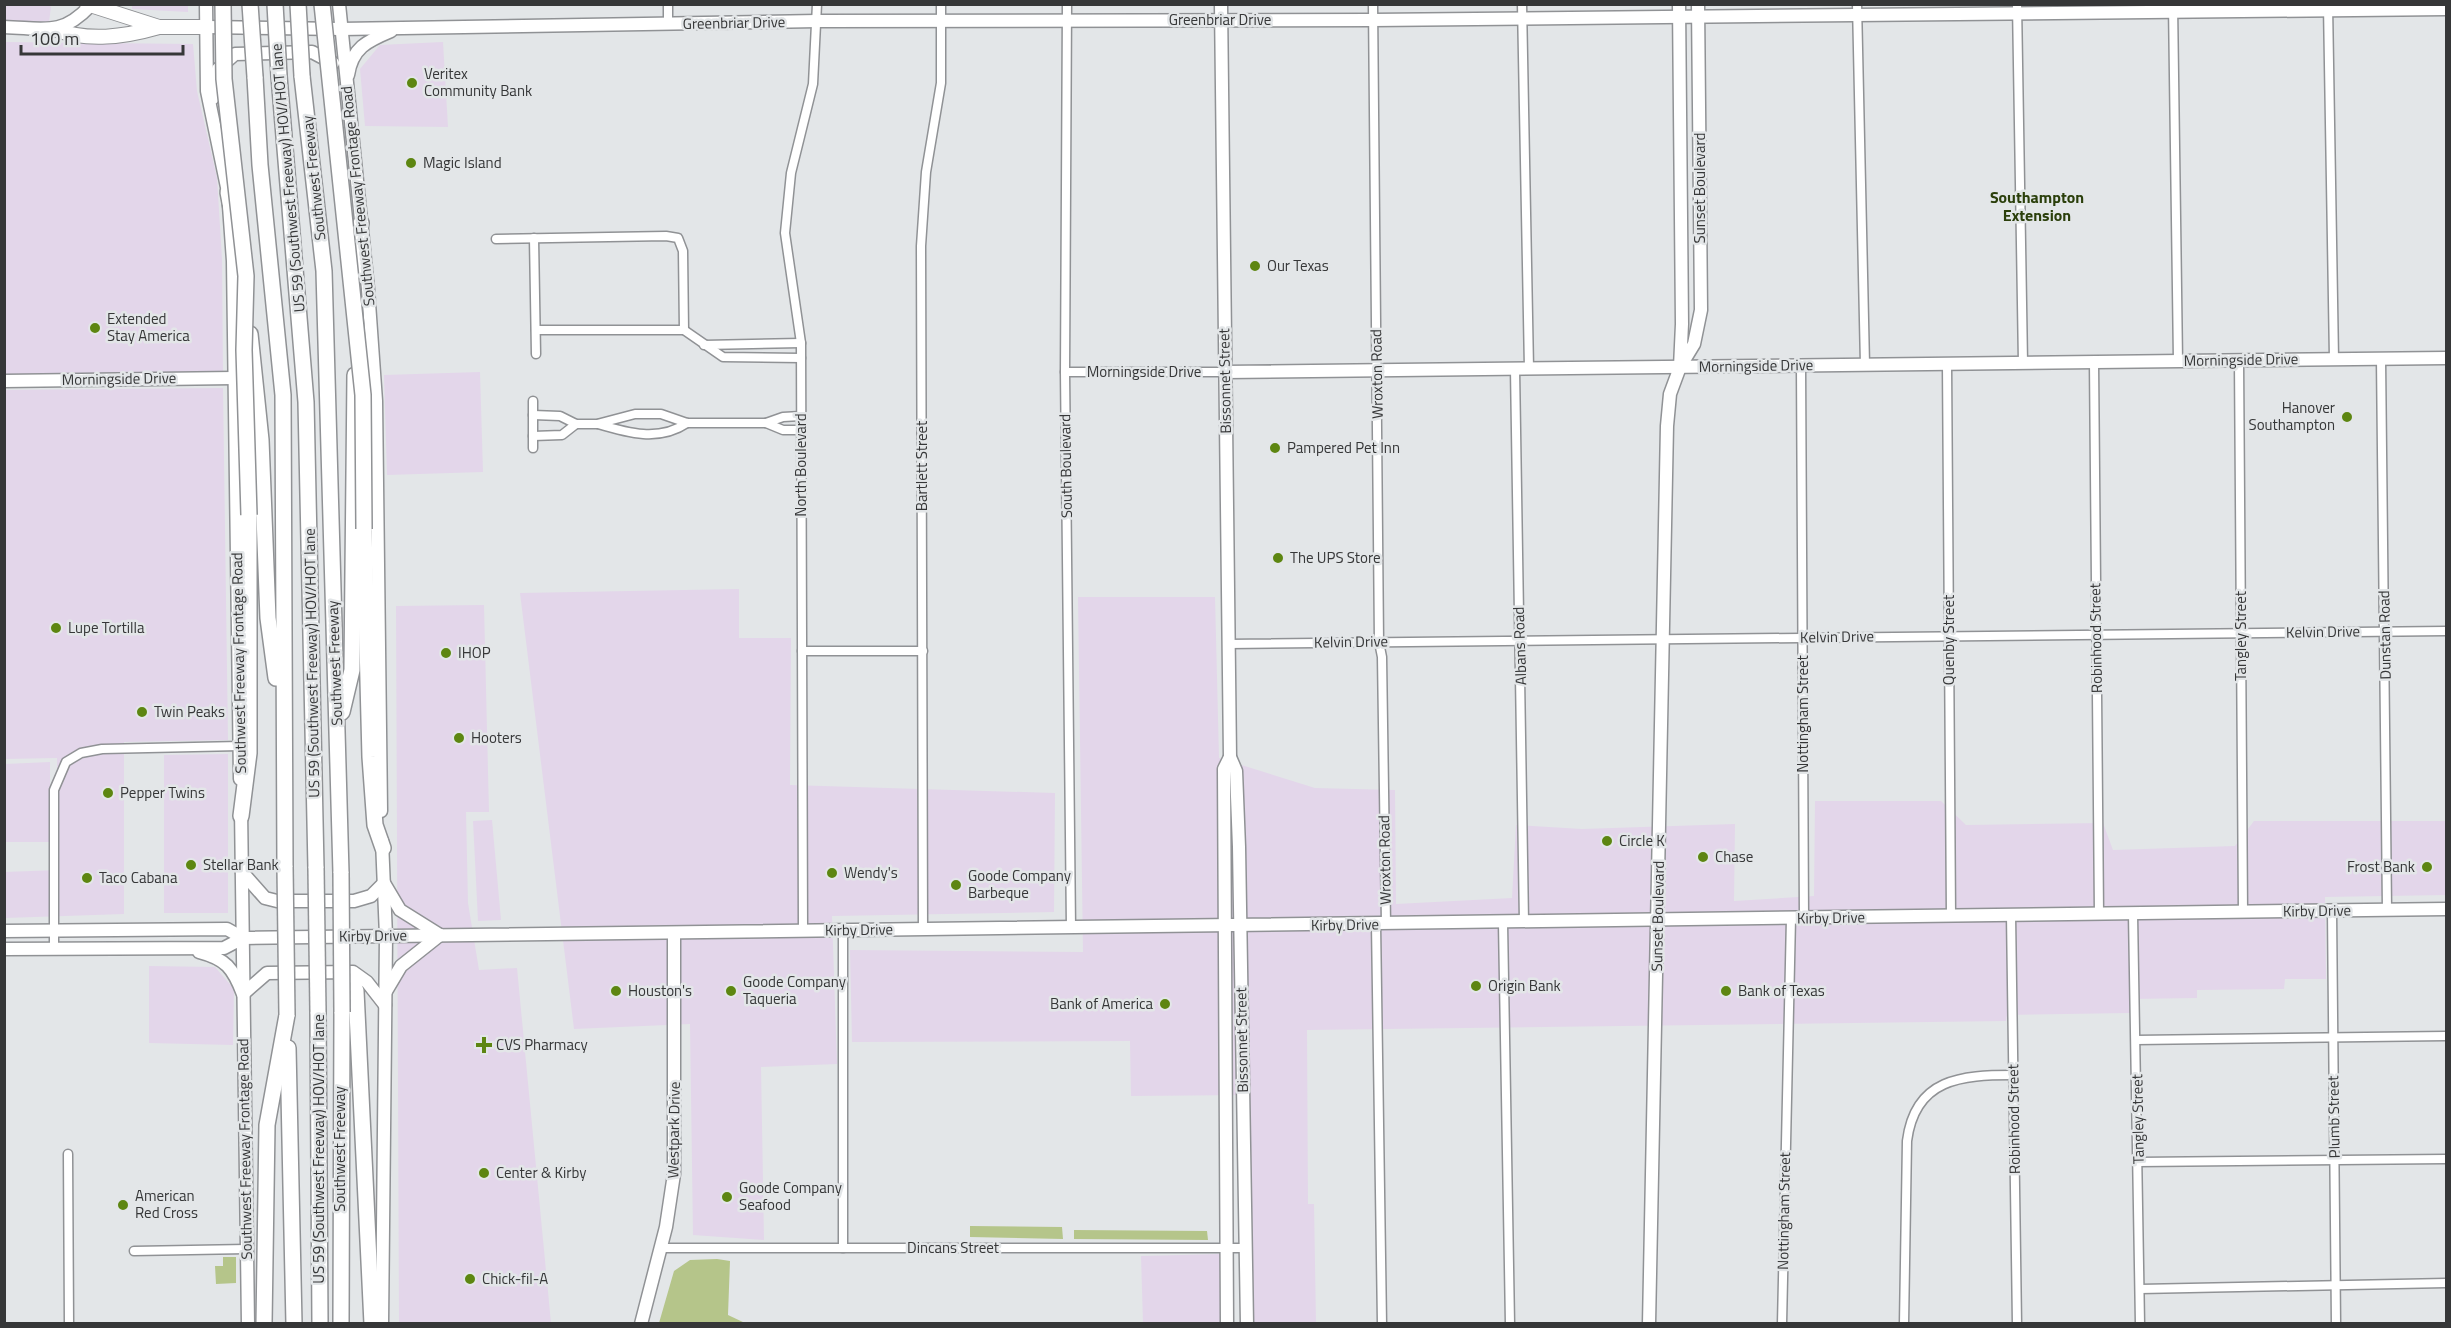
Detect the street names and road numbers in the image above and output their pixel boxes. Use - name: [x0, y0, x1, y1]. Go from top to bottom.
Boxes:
- street label: Greenbriar Drive: [1169, 8, 1271, 31]
- street label: Greenbriar Drive: [682, 10, 786, 35]
- street label: US 59 (Southwest Freeway) HOV/HOT lane: [264, 43, 311, 313]
- street label: Southwest Freeway Frontage Road: [335, 85, 380, 307]
- street label: Southwest Freeway: [296, 114, 331, 242]
- street label: Sunset Boulevard: [1688, 133, 1711, 243]
- street label: Bissonnet Street: [1212, 327, 1237, 434]
- street label: Wroxton Road: [1364, 329, 1389, 419]
- street label: Morningside Drive: [2183, 347, 2298, 372]
- street label: Morningside Drive: [1698, 353, 1813, 378]
- street label: Morningside Drive: [1087, 360, 1201, 383]
- street label: Morningside Drive: [61, 366, 176, 391]
- street label: North Boulevard: [789, 413, 812, 517]
- street label: South Boulevard: [1053, 414, 1078, 518]
- street label: Bartlett Street: [910, 420, 933, 511]
- street label: US 59 (Southwest Freeway) HOV/HOT lane: [298, 528, 325, 798]
- street label: Southwest Freeway Frontage Road: [225, 552, 252, 774]
- street label: Robinhood Street: [2083, 582, 2108, 693]
- street label: Tangley Street: [2229, 590, 2252, 681]
- street label: Dunstan Road: [2372, 590, 2397, 680]
- street label: Quenby Street: [1937, 594, 1960, 685]
- street label: Southwest Freeway: [321, 600, 348, 726]
- street label: Albans Road: [1507, 606, 1532, 686]
- street label: Kelvin Drive: [2286, 619, 2360, 644]
- street label: Kelvin Drive: [1800, 624, 1874, 649]
- street label: Kelvin Drive: [1314, 629, 1388, 654]
- street label: Nottingham Street: [1791, 654, 1814, 773]
- street label: Wroxton Road: [1372, 815, 1397, 905]
- street label: Sunset Boulevard: [1645, 860, 1670, 972]
- street label: Kirby Drive: [2283, 898, 2351, 923]
- street label: Kirby Drive: [1797, 905, 1865, 930]
- street label: Kirby Drive: [1311, 912, 1379, 937]
- street label: Kirby Drive: [825, 917, 893, 942]
- street label: Kirby Drive: [339, 923, 407, 948]
- street label: Bissonnet Street: [1229, 986, 1254, 1093]
- street label: US 59 (Southwest Freeway) HOV/HOT lane: [307, 1014, 330, 1284]
- street label: Southwest Freeway Frontage Road: [231, 1038, 258, 1260]
- street label: Robinhood Street: [2001, 1063, 2026, 1174]
- street label: Tangley Street: [2125, 1073, 2150, 1164]
- street label: Plumb Street: [2321, 1075, 2346, 1159]
- street label: Westpark Drive: [661, 1081, 686, 1179]
- street label: Southwest Freeway: [328, 1086, 351, 1212]
- street label: Nottingham Street: [1771, 1151, 1796, 1270]
- street label: Dincans Street: [907, 1236, 1000, 1259]

